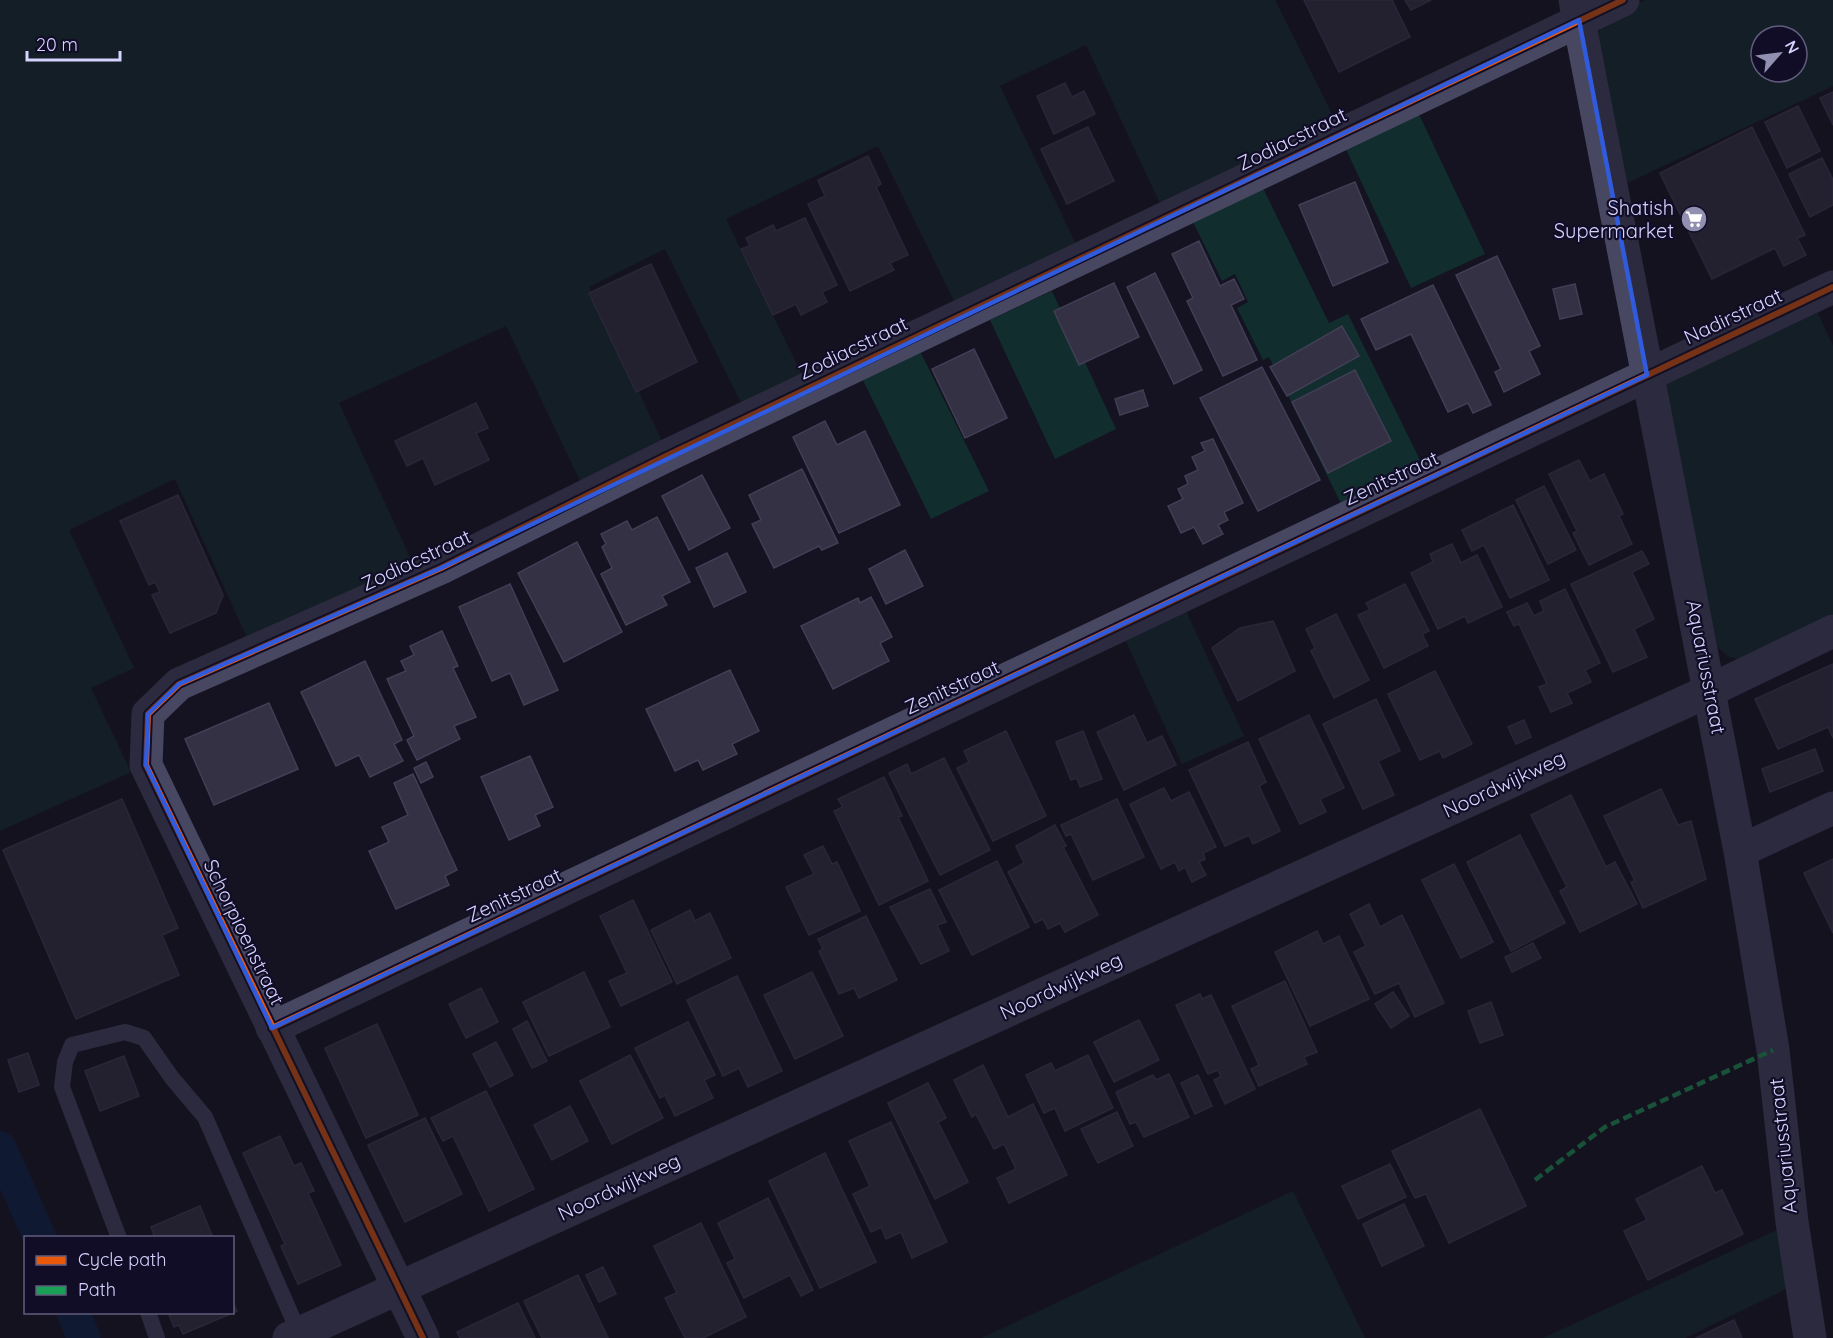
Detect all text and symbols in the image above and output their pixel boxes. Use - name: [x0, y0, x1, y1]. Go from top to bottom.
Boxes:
- scale bar: [27, 24, 120, 62]
- north arrow: [1749, 24, 1809, 84]
- text: 20 m: [36, 33, 78, 56]
- text: N: [1781, 37, 1804, 57]
- street label: Zodiacstraat: [1233, 101, 1351, 176]
- place label: Shatish Supermarket: [1554, 195, 1674, 243]
- supermarket icon: Shatish Supermarket: [1679, 204, 1709, 234]
- street label: Nadirstraat: [1680, 282, 1786, 349]
- street label: Zodiacstraat: [794, 310, 912, 385]
- street label: Zenitstraat: [1339, 445, 1442, 510]
- street label: Zodiacstraat: [357, 523, 475, 596]
- street label: Aquariusstraat: [1681, 598, 1732, 736]
- street label: Zenitstraat: [900, 654, 1003, 719]
- street label: Noordwijkweg: [1439, 744, 1569, 823]
- street label: Schorpioenstraat: [198, 855, 291, 1009]
- street label: Zenitstraat: [462, 862, 565, 927]
- street label: Noordwijkweg: [996, 946, 1126, 1025]
- street label: Aquariusstraat: [1763, 1077, 1802, 1215]
- street label: Noordwijkweg: [554, 1147, 684, 1226]
- legend: [24, 1236, 234, 1314]
- text: Cycle path: [78, 1248, 166, 1271]
- text: Path: [78, 1278, 116, 1301]

